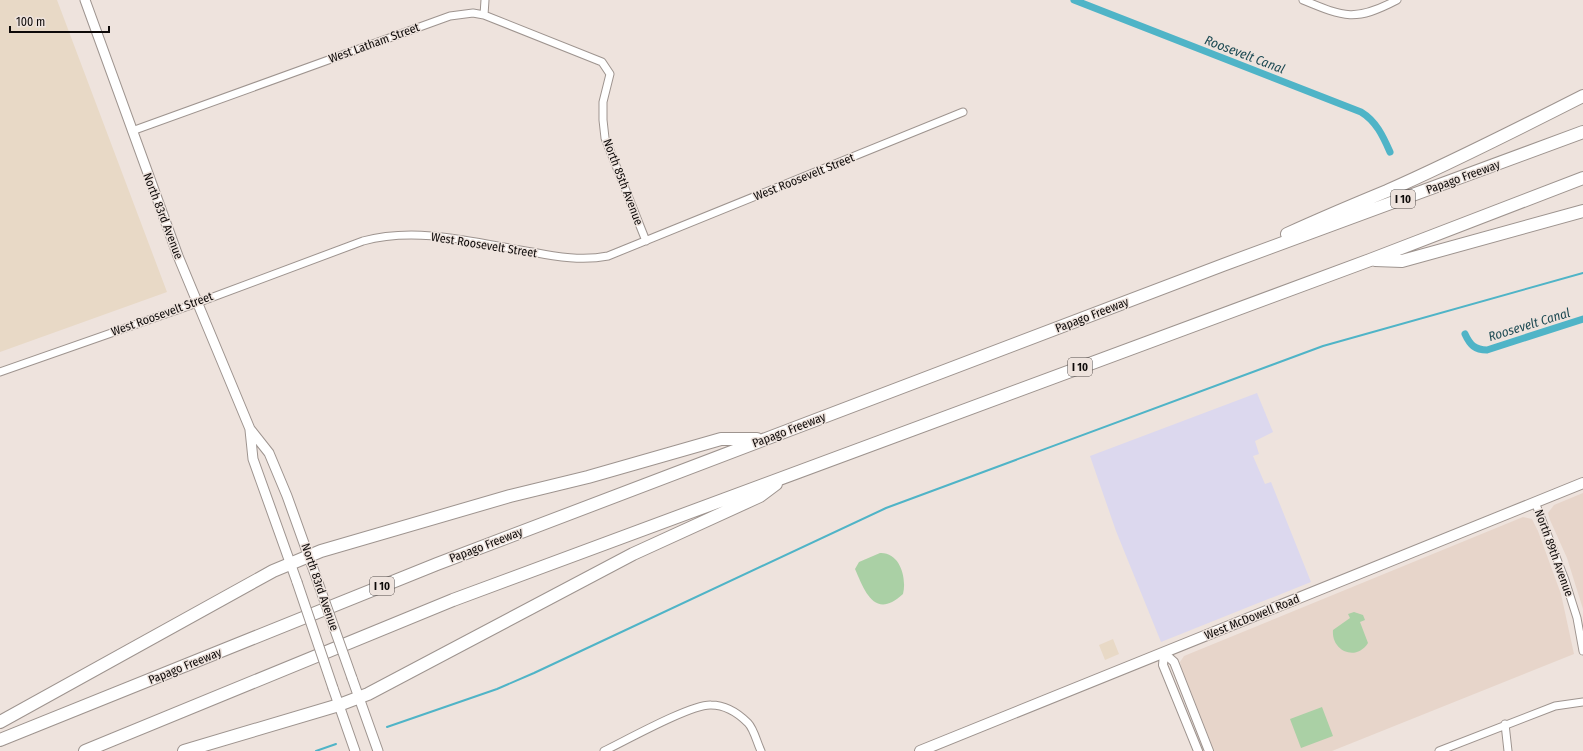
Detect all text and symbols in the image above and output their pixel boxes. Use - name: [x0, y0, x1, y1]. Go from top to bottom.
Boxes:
- scale bar: [10, 8, 109, 34]
- text: 100 m: [16, 15, 45, 29]
- street label: West Latham Street: [327, 20, 421, 66]
- water label: Roosevelt Canal: [1203, 32, 1288, 77]
- street label: North 85th Avenue: [600, 137, 646, 227]
- street label: West Roosevelt Street: [752, 150, 856, 204]
- street label: Papago Freeway: [1424, 157, 1502, 197]
- street label: North 83rd Avenue: [140, 171, 186, 261]
- road number: I 10: [1391, 190, 1415, 208]
- street label: West Roosevelt Street: [430, 230, 538, 260]
- street label: West Roosevelt Street: [109, 289, 215, 339]
- street label: Papago Freeway: [1053, 294, 1131, 335]
- water label: Roosevelt Canal: [1486, 305, 1572, 344]
- road number: I 10: [1068, 358, 1092, 376]
- street label: Papago Freeway: [750, 409, 828, 450]
- street label: North 89th Avenue: [1532, 508, 1576, 599]
- street label: Papago Freeway: [447, 524, 525, 565]
- street label: North 83rd Avenue: [298, 541, 342, 633]
- road number: I 10: [370, 577, 394, 595]
- street label: West McDowell Road: [1202, 592, 1302, 642]
- street label: Papago Freeway: [146, 645, 224, 687]

